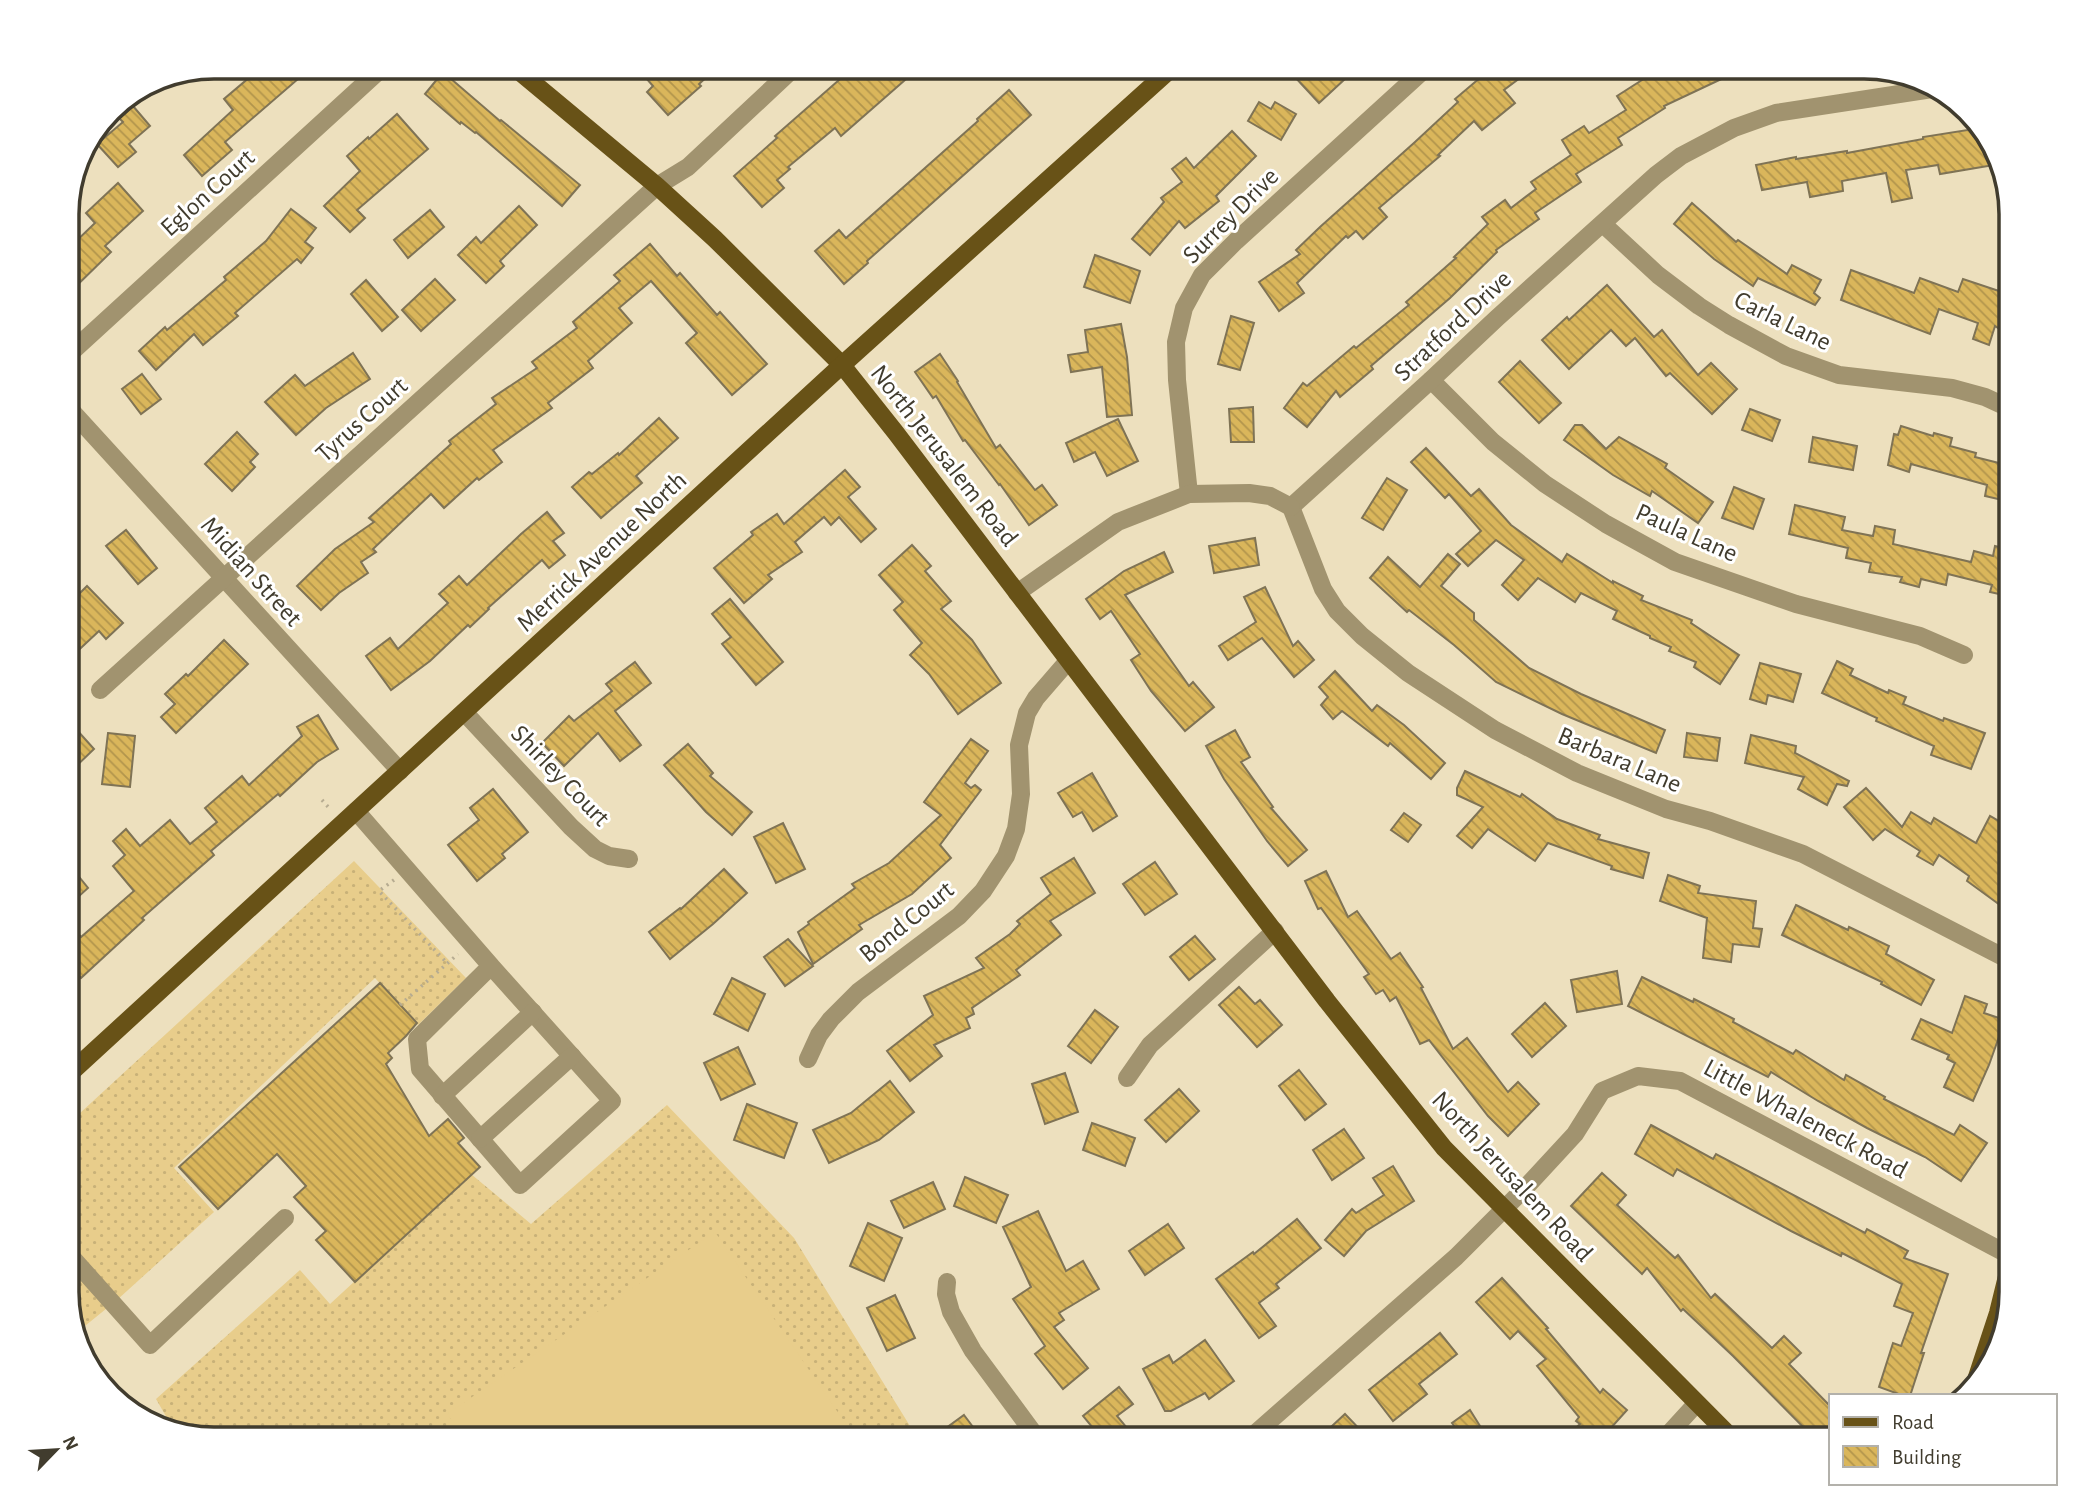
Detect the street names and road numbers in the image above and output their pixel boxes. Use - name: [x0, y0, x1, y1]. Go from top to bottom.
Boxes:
- street label: Eglon Court: [156, 144, 260, 241]
- street label: Surrey Drive: [1178, 163, 1284, 269]
- street label: Stratford Drive: [1389, 265, 1516, 386]
- street label: Carla Lane: [1730, 286, 1835, 355]
- street label: North Jerusalem Road: [866, 360, 1023, 551]
- street label: Tyrus Court: [311, 372, 412, 467]
- street label: Merrick Avenue North: [512, 467, 691, 637]
- street label: Paula Lane: [1632, 499, 1742, 567]
- street label: Midian Street: [196, 512, 307, 631]
- street label: Shirley Court: [506, 720, 615, 831]
- street label: Barbara Lane: [1554, 722, 1685, 798]
- street label: Bond Court: [855, 876, 959, 967]
- street label: Little Whaleneck Road: [1699, 1054, 1912, 1184]
- street label: North Jerusalem Road: [1427, 1087, 1598, 1267]

